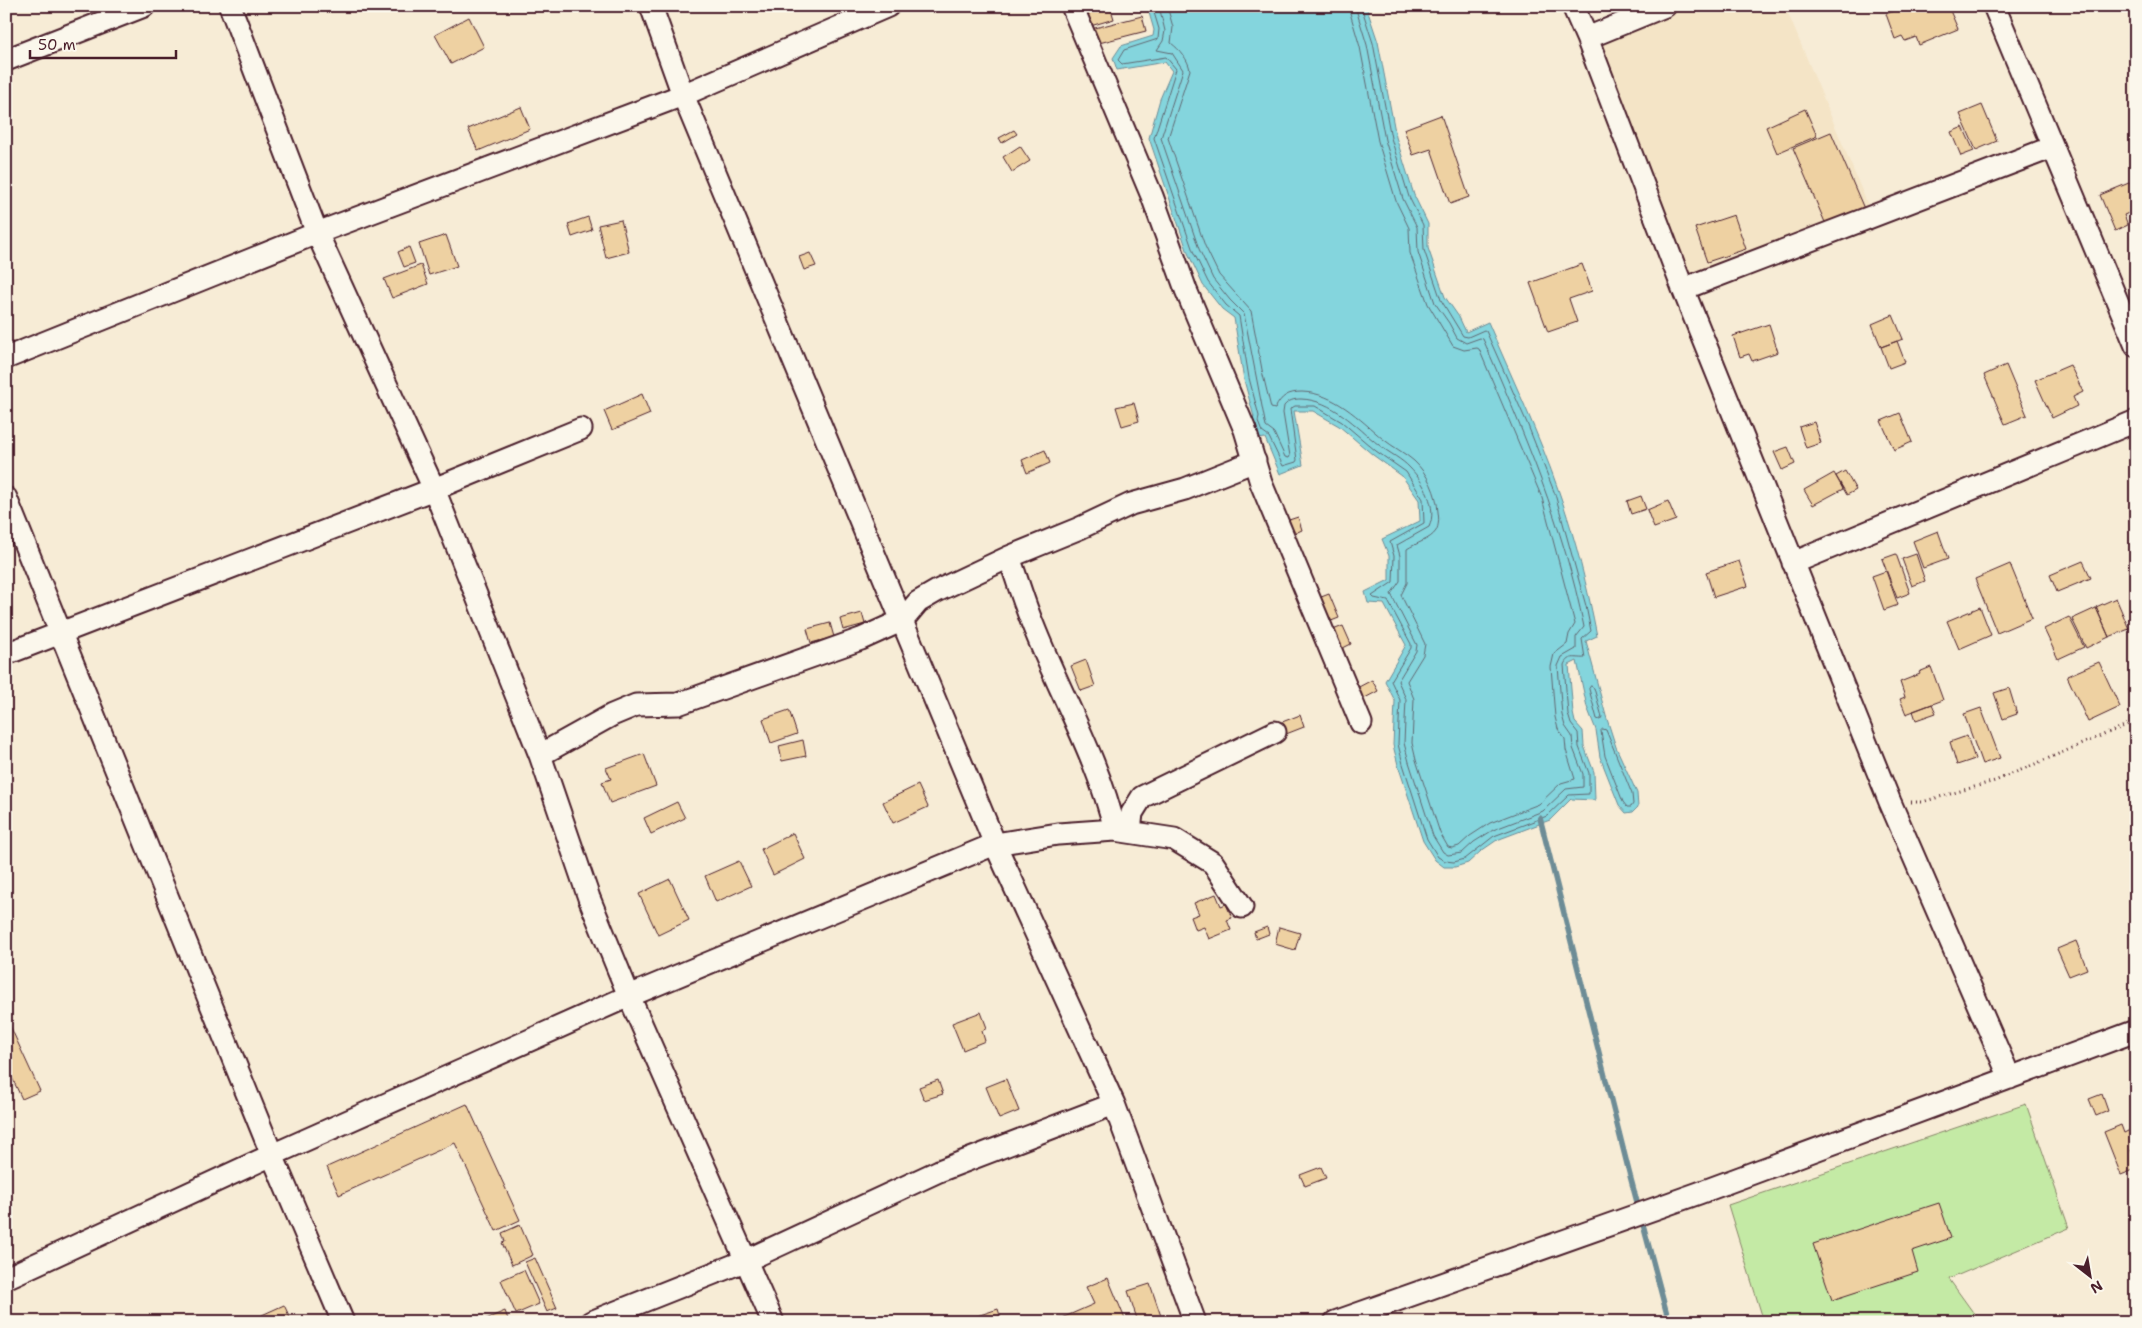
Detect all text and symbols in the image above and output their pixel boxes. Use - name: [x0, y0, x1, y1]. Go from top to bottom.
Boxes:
- scale bar: [30, 28, 176, 60]
- text: 50 m: [38, 35, 76, 55]
- north arrow: [2064, 1250, 2114, 1300]
- text: N: [2087, 1277, 2106, 1298]

